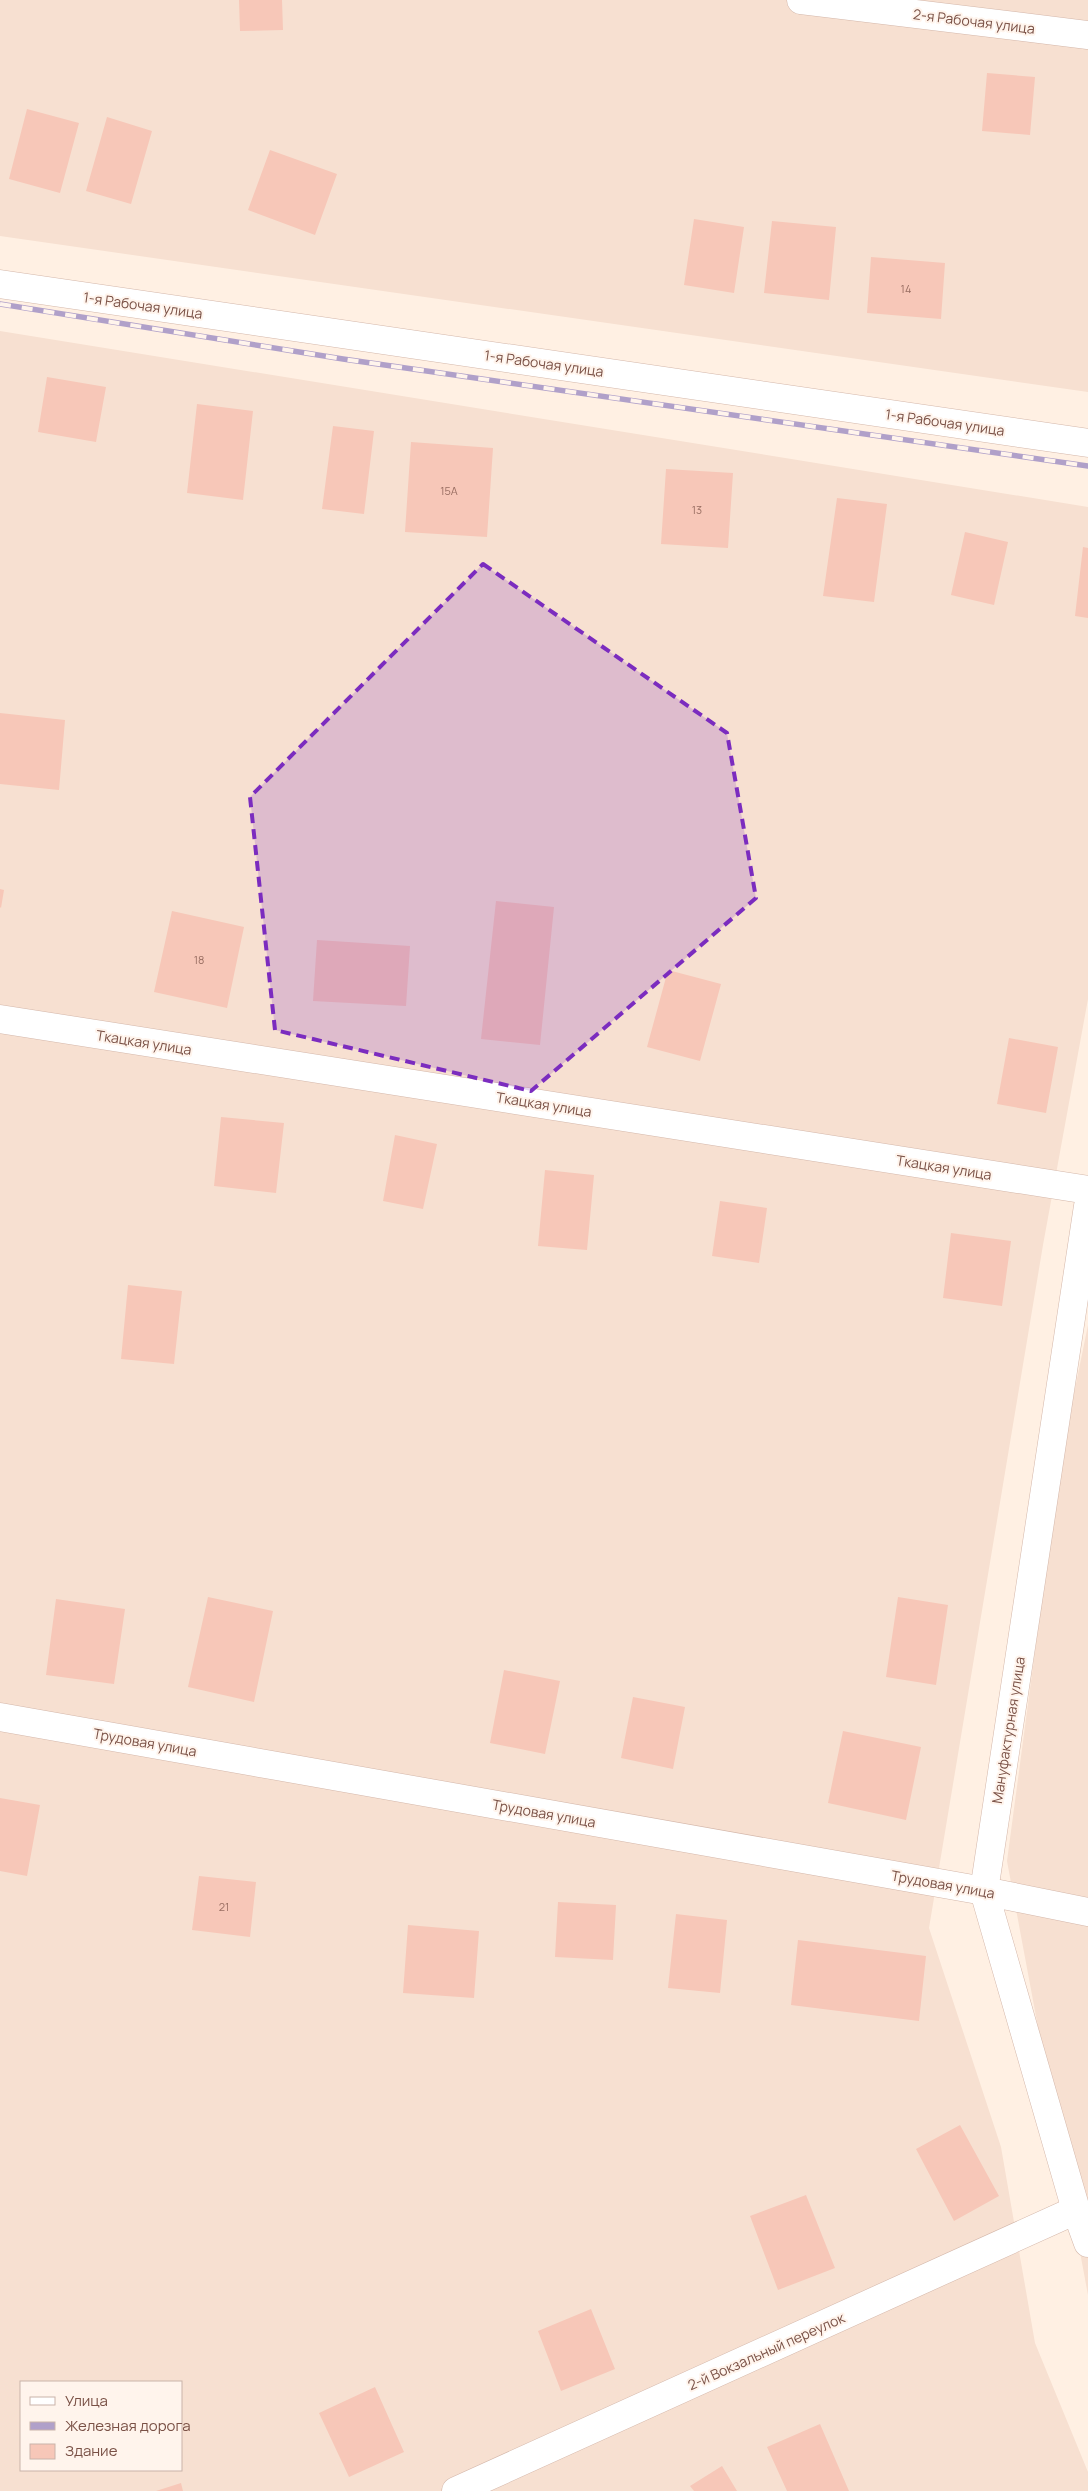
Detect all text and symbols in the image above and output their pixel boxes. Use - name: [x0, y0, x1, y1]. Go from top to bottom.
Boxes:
- street label: 2-я Рабочая улица: [912, 4, 1036, 38]
- house number: 14: [901, 281, 911, 296]
- street label: 1-я Рабочая улица: [82, 287, 204, 323]
- street label: 1-я Рабочая улица: [483, 345, 605, 381]
- street label: 1-я Рабочая улица: [884, 404, 1006, 440]
- house number: 15А: [440, 483, 458, 498]
- house number: 13: [692, 502, 702, 517]
- house number: 18: [194, 952, 204, 967]
- street label: Ткацкая улица: [95, 1025, 193, 1059]
- street label: Ткацкая улица: [495, 1087, 593, 1121]
- street label: Ткацкая улица: [895, 1150, 993, 1184]
- street label: Мануфактурная улица: [987, 1655, 1029, 1805]
- street label: Трудовая улица: [92, 1724, 198, 1760]
- street label: Трудовая улица: [491, 1795, 597, 1831]
- street label: Трудовая улица: [890, 1866, 996, 1902]
- house number: 21: [219, 1899, 229, 1914]
- street label: 2-й Вокзальный переулок: [685, 2307, 848, 2394]
- legend: [20, 2381, 182, 2471]
- text: Улица: [65, 2390, 108, 2411]
- text: Железная дорога: [65, 2415, 190, 2436]
- text: Здание: [65, 2440, 118, 2461]

